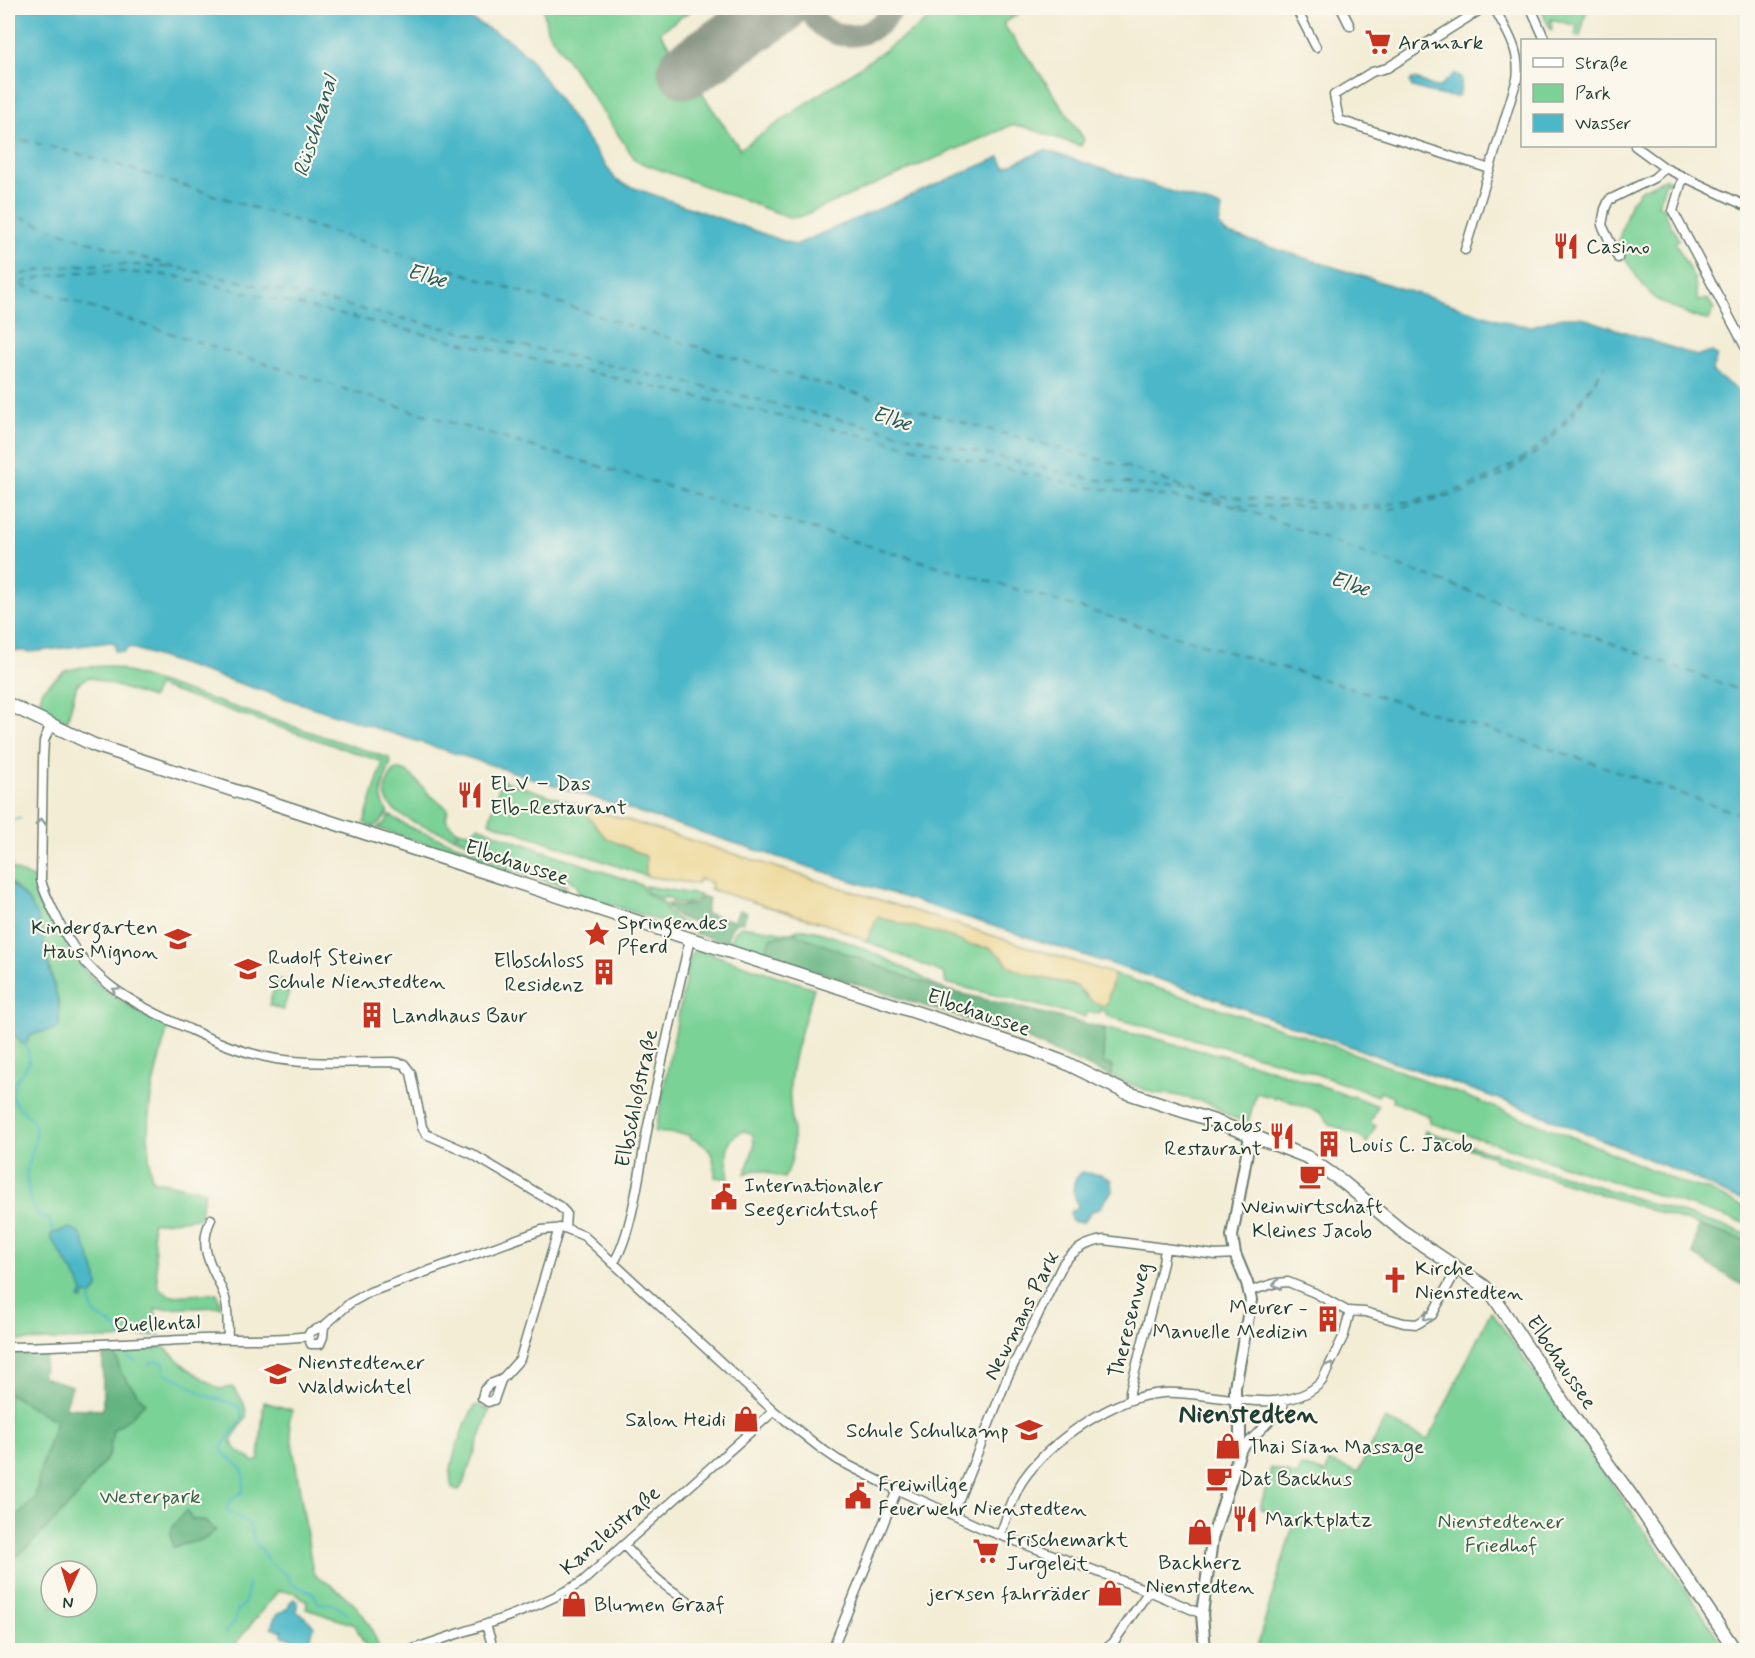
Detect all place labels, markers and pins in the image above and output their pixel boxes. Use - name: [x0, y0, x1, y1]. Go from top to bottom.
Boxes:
- supermarket icon: Aramark: [1363, 27, 1393, 57]
- place label: Aramark: [1398, 29, 1484, 57]
- restaurant icon: Casino: [1551, 231, 1581, 261]
- place label: Casino: [1586, 233, 1650, 261]
- place label: ELV – Das Elb-Restaurant: [490, 770, 627, 822]
- restaurant icon: ELV – Das Elb-Restaurant: [455, 780, 485, 810]
- place label: Springendes Pferd: [617, 909, 728, 961]
- place label: Kindergarten Haus Mignon: [31, 914, 159, 966]
- place icon: Springendes Pferd: [582, 919, 612, 949]
- school or university icon: Kindergarten Haus Mignon: [163, 924, 193, 954]
- place label: Rudolf Steiner Schule Nienstedten: [268, 944, 446, 996]
- place label: Elbschloss Residenz: [493, 947, 584, 999]
- school or university icon: Rudolf Steiner Schule Nienstedten: [233, 954, 263, 984]
- building icon: Elbschloss Residenz: [589, 957, 619, 987]
- building icon: Landhaus Baur: [357, 1000, 387, 1030]
- place label: Landhaus Baur: [392, 1002, 528, 1030]
- place label: Jacobs Restaurant: [1164, 1111, 1262, 1163]
- restaurant icon: Jacobs Restaurant: [1267, 1121, 1297, 1151]
- building icon: Louis C. Jacob: [1314, 1129, 1344, 1159]
- place label: Louis C. Jacob: [1349, 1131, 1473, 1159]
- cafe icon: Weinwirtschaft Kleines Jacob: [1297, 1161, 1327, 1191]
- place label: Internationaler Seegerichtshof: [744, 1172, 883, 1226]
- public building icon: Internationaler Seegerichtshof: [709, 1182, 739, 1212]
- place label: Weinwirtschaft Kleines Jacob: [1241, 1193, 1383, 1245]
- place label: Kirche Nienstedten: [1415, 1255, 1524, 1307]
- church icon: Kirche Nienstedten: [1380, 1265, 1410, 1295]
- place label: Meurer - Manuelle Medizin: [1153, 1294, 1308, 1346]
- building icon: Meurer - Manuelle Medizin: [1313, 1304, 1343, 1334]
- place label: Nienstedtener Waldwichtel: [298, 1349, 425, 1401]
- school or university icon: Nienstedtener Waldwichtel: [263, 1359, 293, 1389]
- shop icon: Salon Heidi: [731, 1404, 761, 1434]
- place label: Salon Heidi: [625, 1406, 726, 1434]
- school or university icon: Schule Schulkamp: [1014, 1415, 1044, 1445]
- place label: Schule Schulkamp: [846, 1417, 1009, 1445]
- shop icon: Thai Siam Massage: [1213, 1431, 1243, 1461]
- place label: Thai Siam Massage: [1248, 1433, 1424, 1462]
- cafe icon: Dat Backhus: [1204, 1463, 1234, 1493]
- place label: Dat Backhus: [1239, 1465, 1352, 1493]
- place label: Freiwillige Feuerwehr Nienstedten: [878, 1471, 1087, 1523]
- public building icon: Freiwillige Feuerwehr Nienstedten: [843, 1481, 873, 1511]
- restaurant icon: Marktplatz: [1230, 1504, 1260, 1534]
- place label: Marktplatz: [1265, 1506, 1372, 1534]
- shop icon: Backherz Nienstedten: [1185, 1517, 1215, 1547]
- place label: Frischemarkt Jurgeleit: [1006, 1526, 1129, 1579]
- supermarket icon: Frischemarkt Jurgeleit: [971, 1536, 1001, 1566]
- place label: Backherz Nienstedten: [1146, 1549, 1255, 1601]
- shop icon: jerxsen fahrräder: [1095, 1578, 1125, 1608]
- place label: jerxsen fahrräder: [926, 1580, 1090, 1608]
- shop icon: Blumen Graaf: [559, 1589, 589, 1619]
- place label: Blumen Graaf: [594, 1591, 725, 1619]

